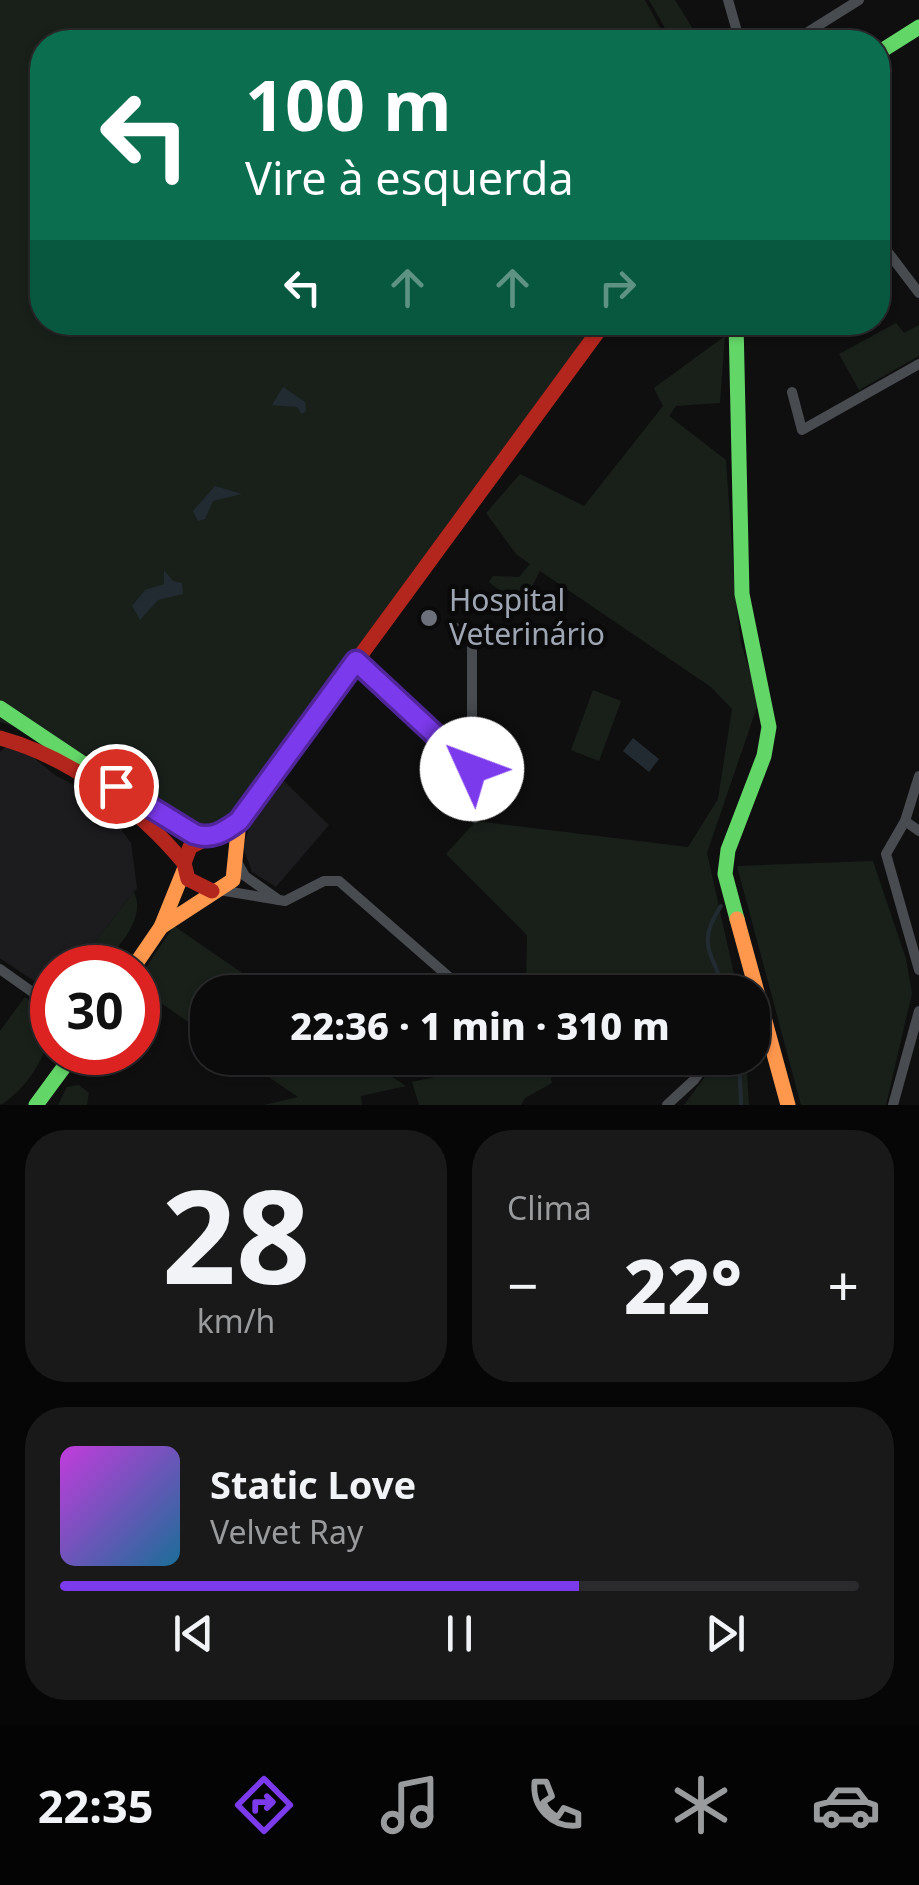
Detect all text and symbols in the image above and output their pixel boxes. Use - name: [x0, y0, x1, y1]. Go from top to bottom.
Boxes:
- text: 100 m: [245, 56, 452, 152]
- icon: left: [80, 70, 210, 200]
- text: Vire à esquerda: [245, 147, 574, 208]
- icon: left: [275, 260, 330, 315]
- icon: ahead: [380, 260, 435, 315]
- icon: ahead: [485, 260, 540, 315]
- icon: right: [590, 260, 645, 315]
- place label: Hospital Veterinário: [449, 579, 605, 654]
- marker: Hospital Veterinário: [418, 607, 440, 629]
- position arrow: [420, 717, 524, 821]
- pin: [74, 744, 159, 829]
- icon: arrive: [89, 759, 144, 814]
- speed limit sign: 30: [30, 945, 160, 1075]
- text: 22:36 · 1 min · 310 m: [290, 999, 670, 1051]
- text: 28: [162, 1145, 310, 1322]
- text: Clima: [507, 1186, 592, 1229]
- text: 22°: [624, 1234, 742, 1336]
- text: −: [507, 1247, 538, 1322]
- text: +: [828, 1247, 859, 1322]
- text: km/h: [197, 1299, 275, 1342]
- text: Static Love: [210, 1458, 416, 1510]
- text: Velvet Ray: [210, 1510, 363, 1553]
- icon: previous: [166, 1606, 221, 1661]
- icon: pause: [432, 1606, 487, 1661]
- icon: next: [698, 1606, 753, 1661]
- icon: directions: [229, 1770, 299, 1840]
- icon: music: [375, 1770, 445, 1840]
- icon: phone: [520, 1770, 590, 1840]
- icon: climate: [666, 1770, 736, 1840]
- icon: car: [811, 1770, 881, 1840]
- text: 22:35: [38, 1775, 153, 1836]

